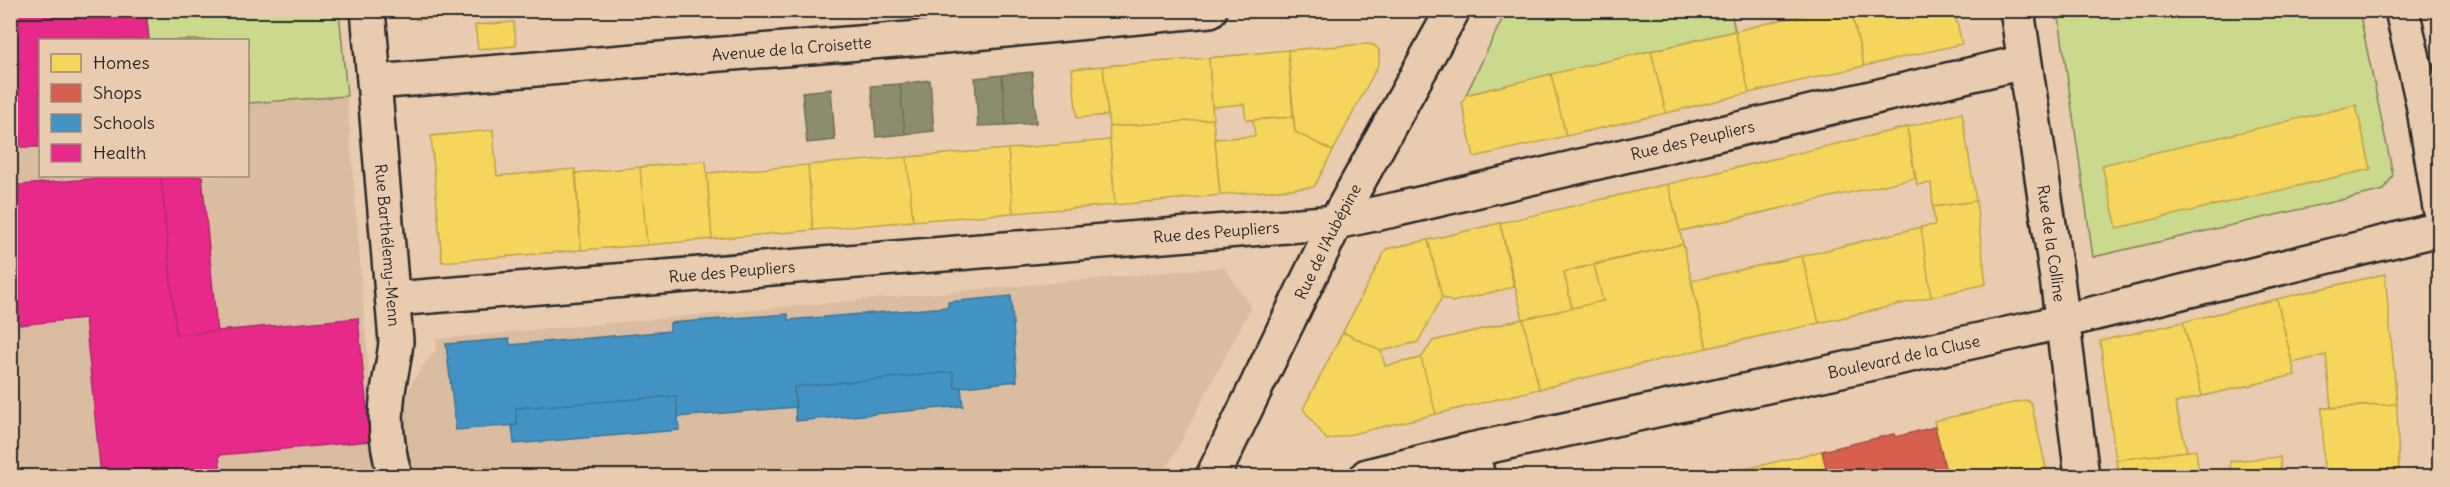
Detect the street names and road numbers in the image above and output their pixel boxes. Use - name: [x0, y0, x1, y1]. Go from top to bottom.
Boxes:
- street label: Avenue de la Croisette: [711, 32, 872, 65]
- street label: Rue des Peupliers: [1629, 116, 1756, 164]
- street label: Rue Barthélemy-Menn: [371, 163, 405, 327]
- street label: Rue de l'Aubépine: [1290, 180, 1365, 303]
- street label: Rue de la Colline: [2033, 184, 2070, 303]
- street label: Rue des Peupliers: [1152, 217, 1280, 247]
- street label: Rue des Peupliers: [668, 256, 796, 287]
- street label: Boulevard de la Cluse: [1826, 330, 1982, 383]

